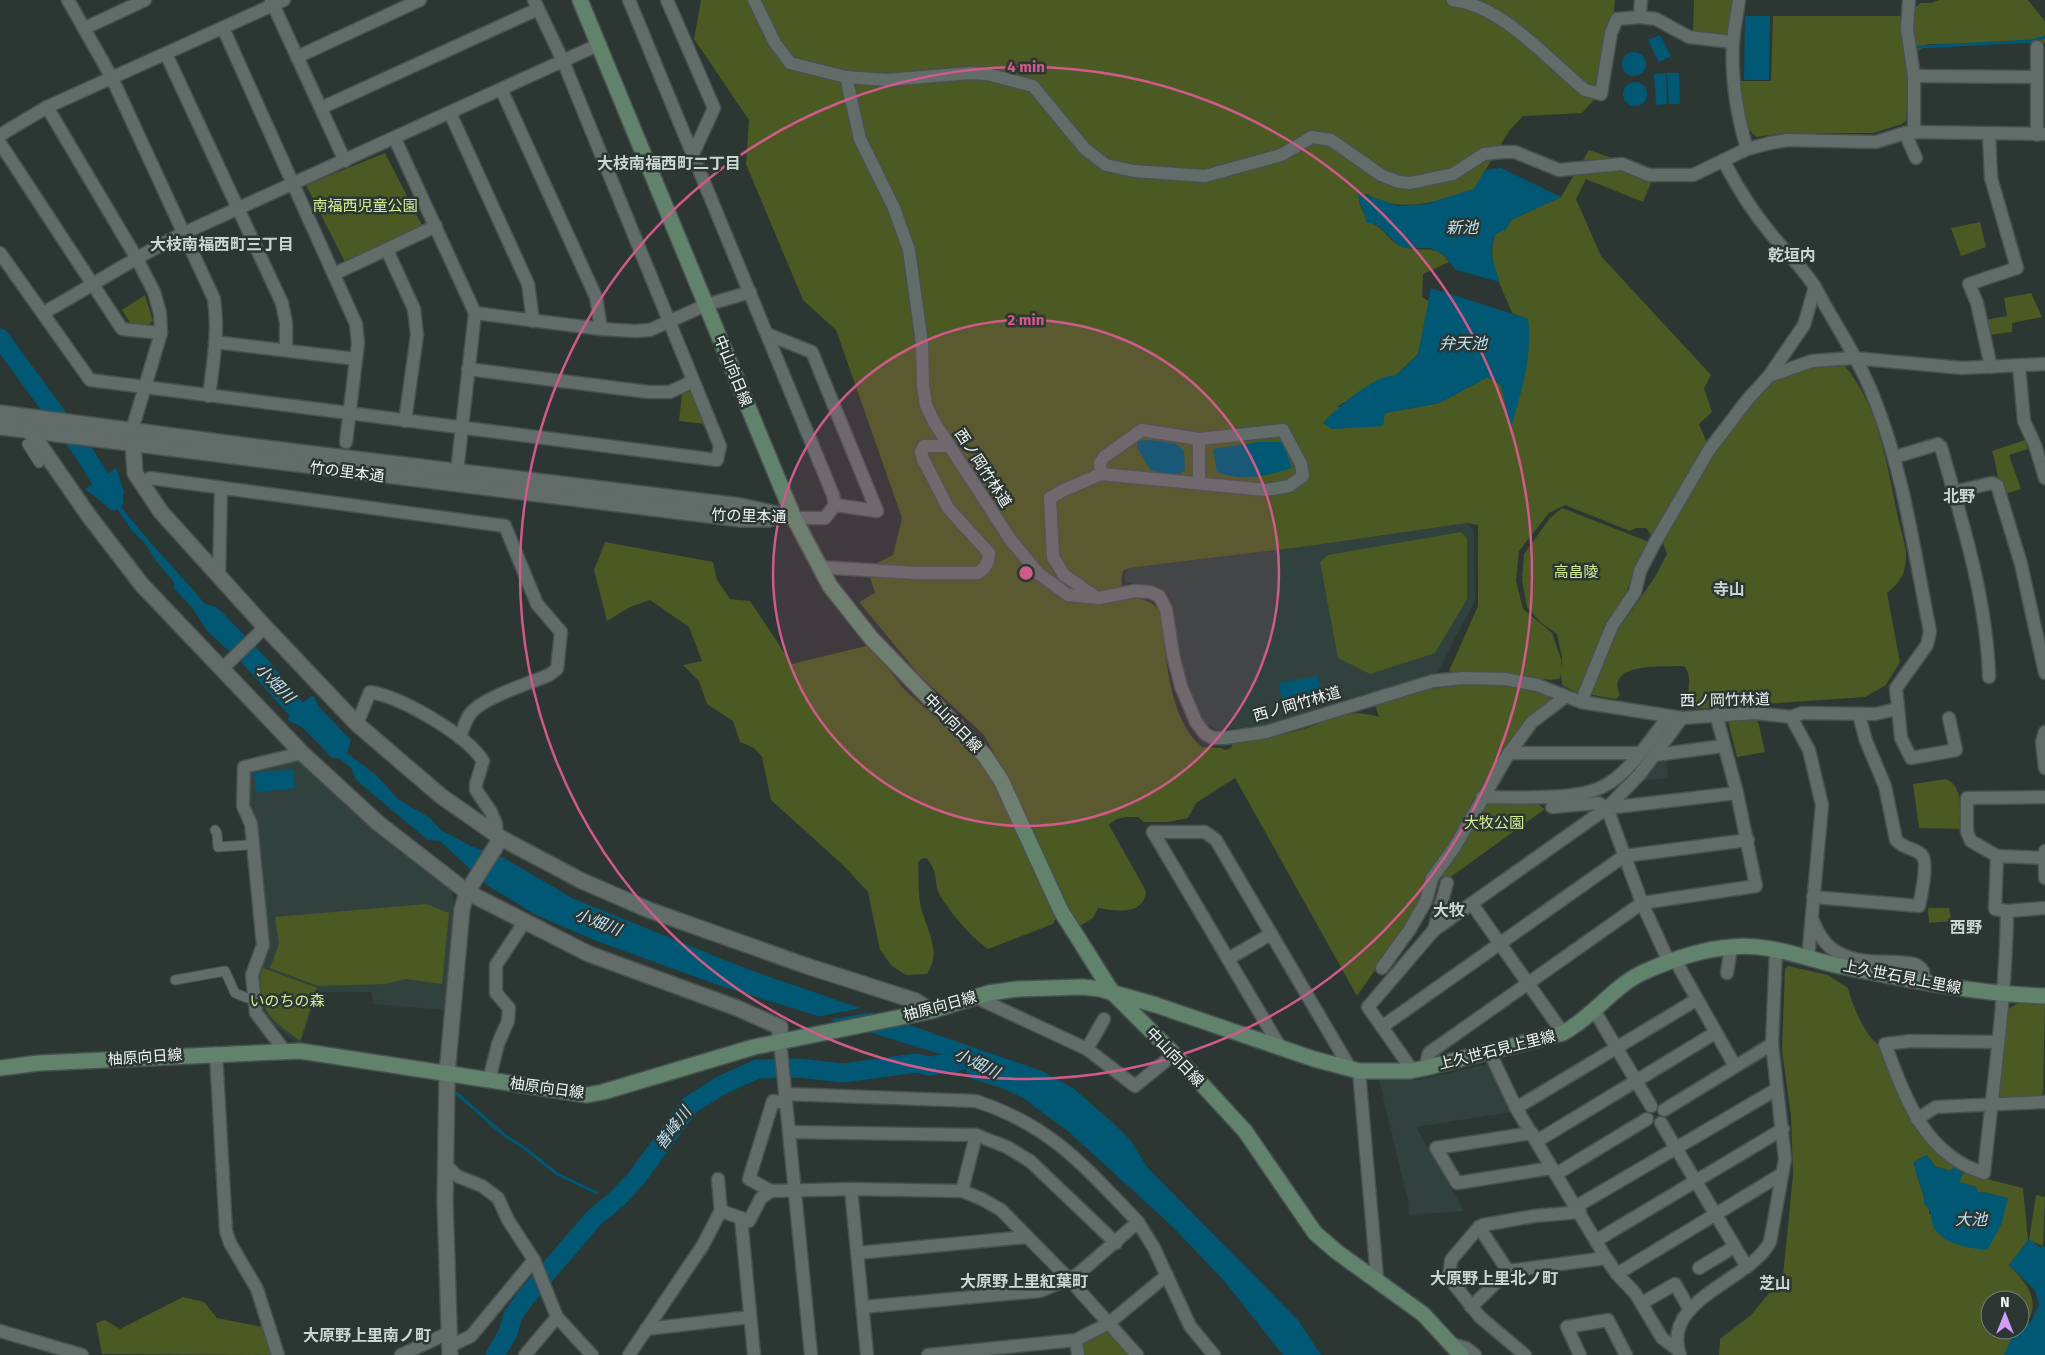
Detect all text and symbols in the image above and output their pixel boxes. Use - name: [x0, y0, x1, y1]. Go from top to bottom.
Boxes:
- text: 4 min: [1007, 58, 1045, 76]
- district label: 大枝南福西町二丁目: [597, 154, 741, 173]
- park label: 南福西児童公園: [312, 197, 418, 215]
- water label: 新池: [1446, 218, 1480, 237]
- district label: 大枝南福西町三丁目: [150, 235, 294, 254]
- district label: 乾垣内: [1768, 246, 1816, 265]
- text: 2 min: [1008, 311, 1044, 329]
- street label: 中山向日線: [711, 333, 755, 409]
- water label: 弁天池: [1439, 334, 1489, 353]
- street label: 西ノ岡竹林道: [951, 425, 1015, 511]
- street label: 竹の里本通: [309, 458, 385, 486]
- district label: 北野: [1943, 487, 1975, 506]
- street label: 竹の里本通: [711, 506, 787, 526]
- park label: 高畠陵: [1553, 563, 1599, 581]
- centre of rings: [1017, 564, 1035, 582]
- district label: 寺山: [1713, 580, 1745, 599]
- water label: 小畑川: [251, 659, 300, 708]
- street label: 西ノ岡竹林道: [1251, 683, 1343, 725]
- street label: 中山向日線: [920, 690, 986, 756]
- street label: 西ノ岡竹林道: [1680, 690, 1770, 710]
- park label: 大牧公園: [1464, 814, 1524, 832]
- district label: 大牧: [1433, 901, 1465, 920]
- water label: 小畑川: [572, 905, 626, 940]
- district label: 西野: [1950, 918, 1982, 937]
- street label: 上久世石見上里線: [1841, 957, 1963, 997]
- street label: 柚原向日線: [901, 988, 979, 1024]
- park label: いのちの森: [249, 992, 325, 1010]
- street label: 中山向日線: [1142, 1024, 1208, 1090]
- street label: 上久世石見上里線: [1437, 1027, 1557, 1073]
- water label: 小畑川: [951, 1044, 1005, 1083]
- street label: 柚原向日線: [107, 1045, 183, 1069]
- street label: 柚原向日線: [509, 1074, 585, 1102]
- water label: 善峰川: [651, 1102, 696, 1153]
- water label: 大池: [1955, 1210, 1989, 1229]
- district label: 大原野上里北ノ町: [1430, 1269, 1558, 1288]
- district label: 大原野上里紅葉町: [960, 1272, 1088, 1291]
- district label: 芝山: [1759, 1274, 1791, 1293]
- north arrow: [1980, 1290, 2030, 1340]
- text: N: [2000, 1294, 2010, 1311]
- district label: 大原野上里南ノ町: [303, 1326, 431, 1345]

